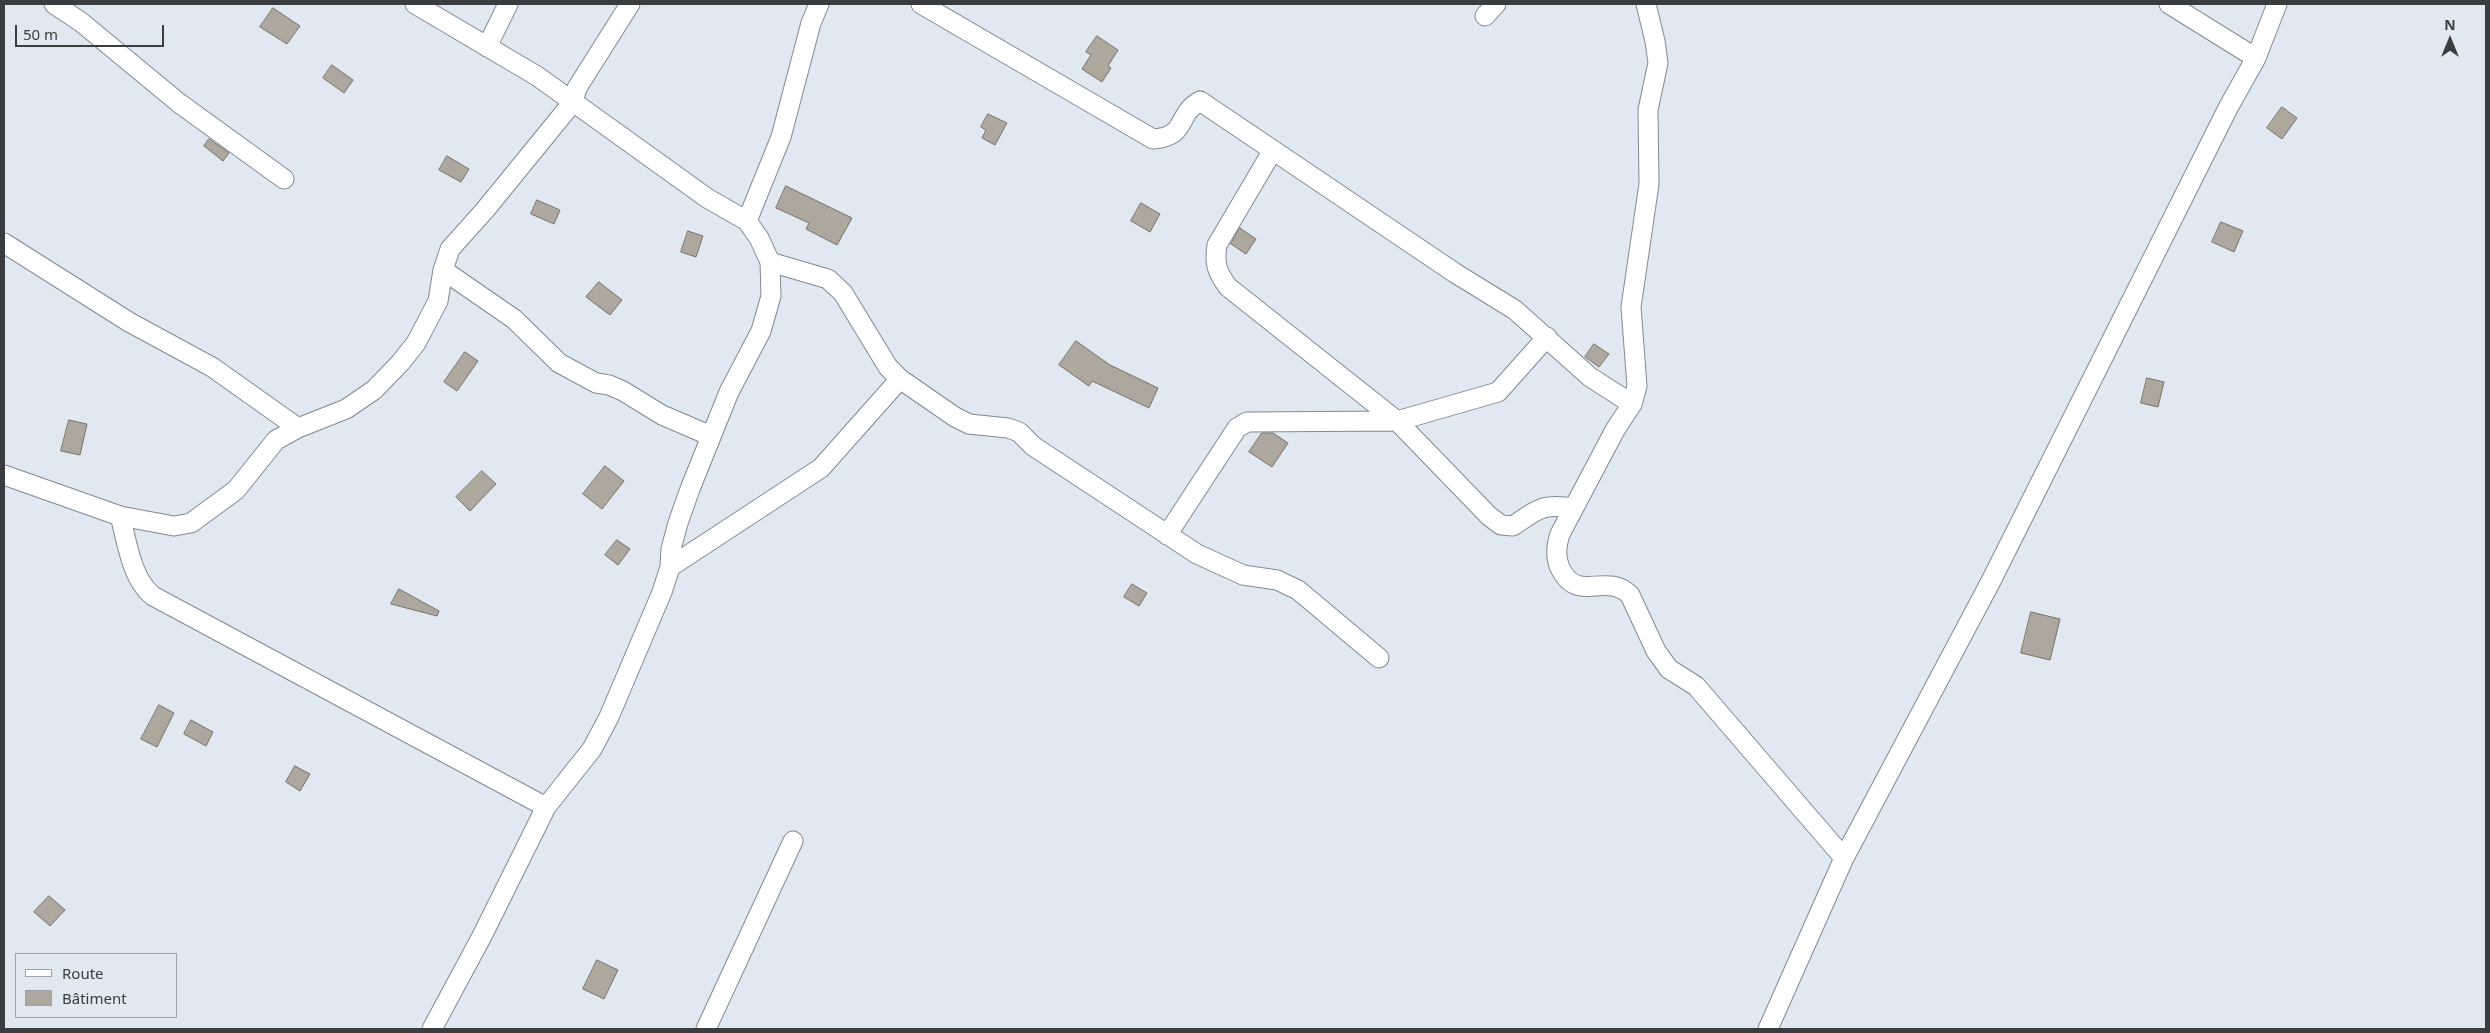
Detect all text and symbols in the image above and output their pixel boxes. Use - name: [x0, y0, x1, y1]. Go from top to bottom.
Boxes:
- scale bar: [18, 15, 166, 47]
- north arrow: [2425, 15, 2475, 65]
- text: N: [2444, 15, 2456, 34]
- text: 50 m: [23, 24, 58, 44]
- legend: [15, 953, 178, 1018]
- text: Route: [62, 963, 104, 983]
- text: Bâtiment: [62, 988, 127, 1008]

